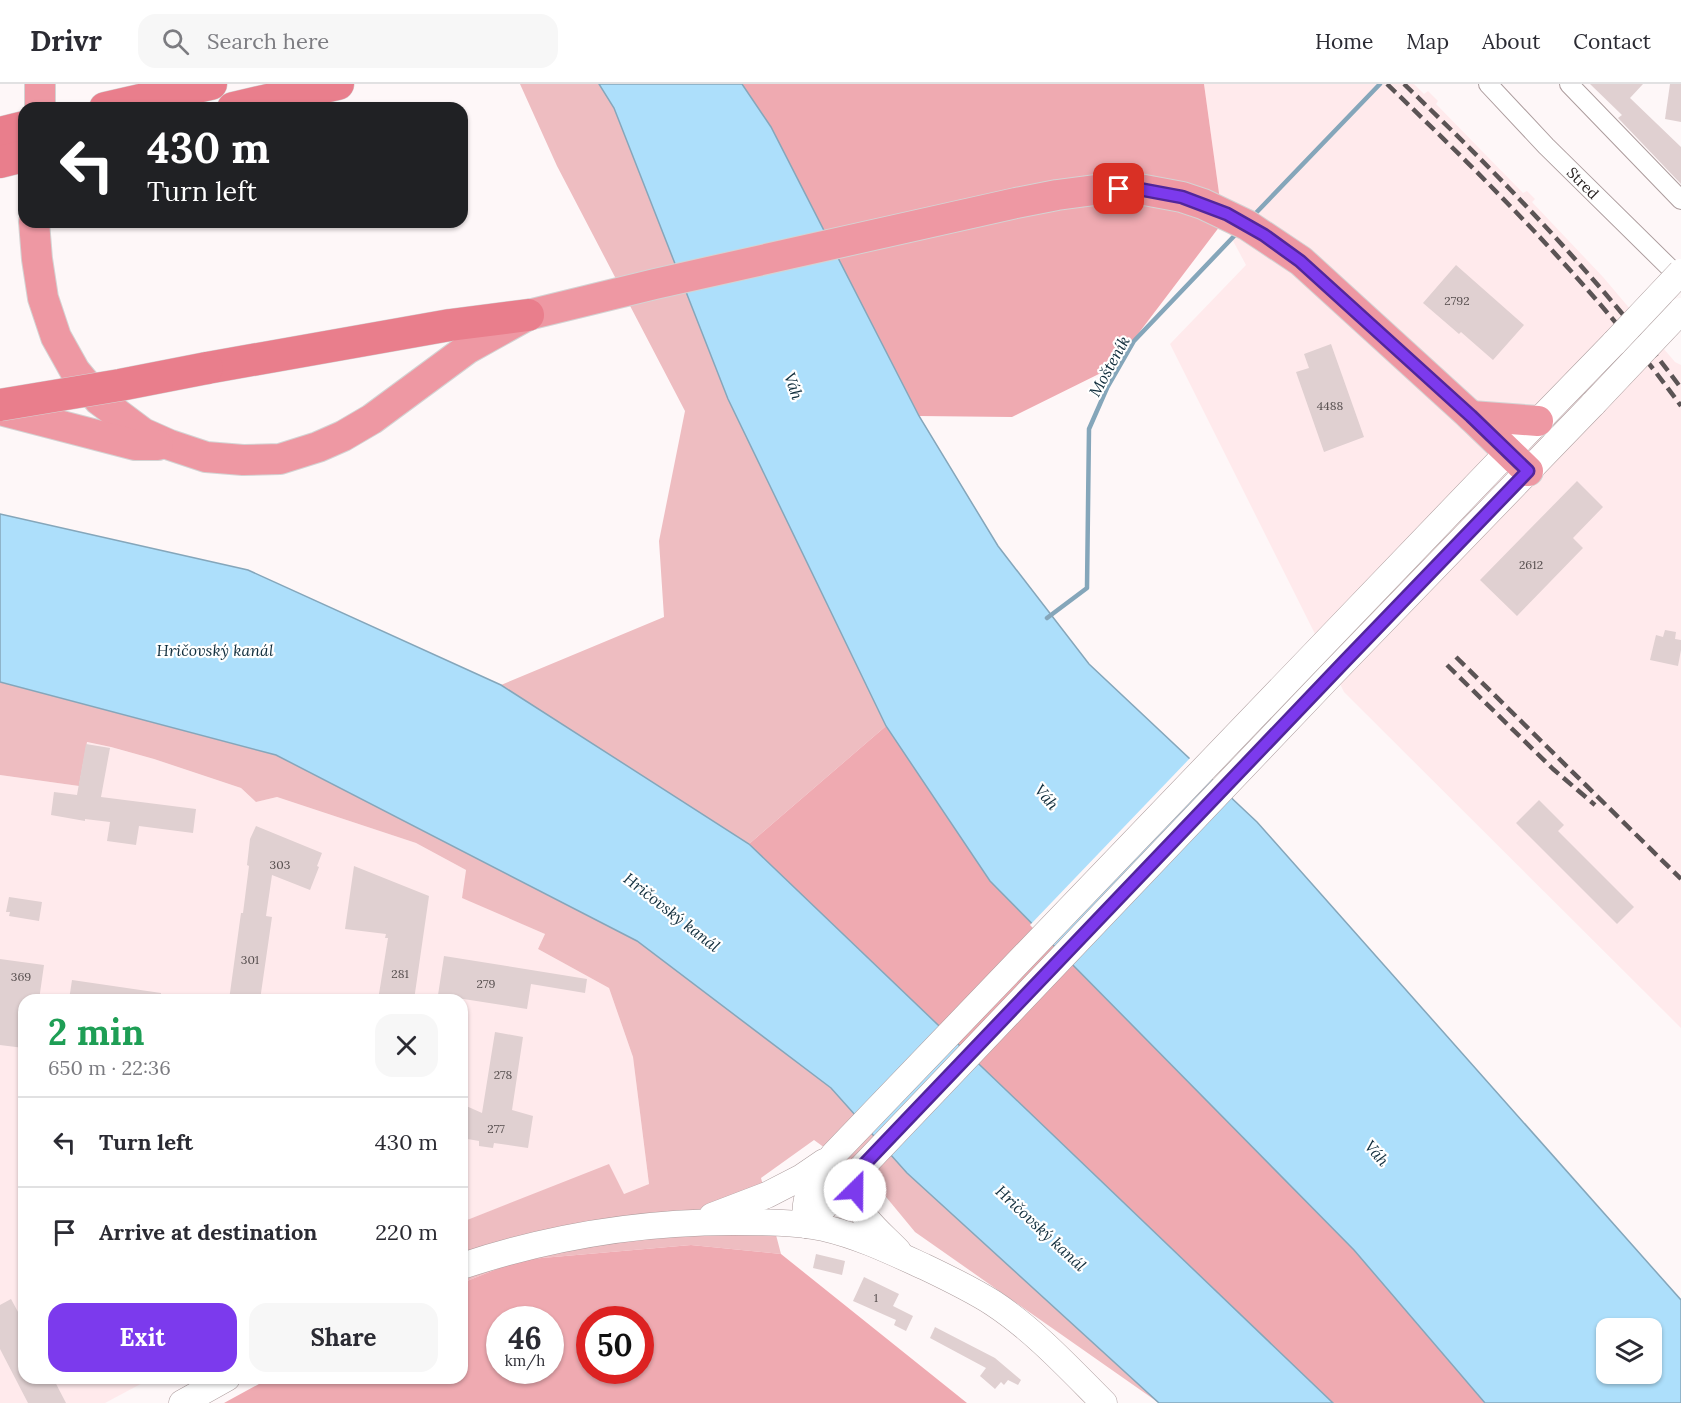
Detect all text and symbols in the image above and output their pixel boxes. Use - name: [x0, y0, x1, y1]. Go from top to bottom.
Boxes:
- search box: [138, 14, 558, 68]
- text: Drivr: [30, 23, 102, 59]
- icon: search: [159, 25, 192, 58]
- text: Search here: [207, 27, 329, 55]
- text: Home: [1315, 28, 1373, 55]
- text: Map: [1406, 28, 1449, 55]
- text: About: [1482, 28, 1540, 55]
- text: Contact: [1573, 28, 1651, 55]
- text: 430 m: [147, 121, 270, 175]
- icon: left: [48, 126, 126, 204]
- pin: [1093, 163, 1144, 214]
- street label: Stred: [1563, 163, 1603, 203]
- icon: arrive: [1102, 172, 1135, 205]
- text: Turn left: [147, 174, 257, 208]
- house number: 2792: [1444, 293, 1470, 308]
- water label: Mošteník: [1084, 332, 1134, 400]
- water label: Váh: [780, 370, 808, 402]
- house number: 4488: [1317, 398, 1344, 413]
- house number: 2612: [1519, 557, 1543, 572]
- water label: Hričovský kanál: [157, 640, 274, 660]
- water label: Váh: [1031, 780, 1063, 814]
- house number: 303: [270, 857, 291, 872]
- water label: Hričovský kanál: [620, 868, 725, 956]
- house number: 301: [241, 952, 259, 967]
- house number: 281: [391, 966, 409, 981]
- house number: 369: [11, 969, 31, 984]
- house number: 279: [477, 976, 496, 991]
- text: 2 min: [48, 1009, 145, 1055]
- button: close: [375, 1014, 438, 1077]
- text: 650 m · 22:36: [48, 1055, 171, 1080]
- house number: 278: [494, 1067, 513, 1082]
- house number: 277: [487, 1121, 505, 1136]
- icon: left: [48, 1126, 81, 1159]
- text: Turn left: [99, 1128, 193, 1156]
- text: 430 m: [375, 1128, 438, 1156]
- water label: Váh: [1360, 1136, 1394, 1170]
- position arrow: [823, 1158, 887, 1222]
- water label: Hričovský kanál: [991, 1181, 1091, 1275]
- icon: arrive: [48, 1216, 81, 1249]
- text: Arrive at destination: [99, 1218, 317, 1246]
- text: 220 m: [375, 1218, 438, 1246]
- house number: 1: [874, 1290, 878, 1305]
- button: Exit: [48, 1303, 237, 1372]
- button: Share: [249, 1303, 438, 1372]
- speed limit sign: 50: [576, 1306, 654, 1384]
- map controls: [1596, 1318, 1662, 1384]
- button: layers: [1596, 1318, 1662, 1384]
- text: 46: [508, 1319, 542, 1357]
- text: km/h: [505, 1351, 545, 1370]

